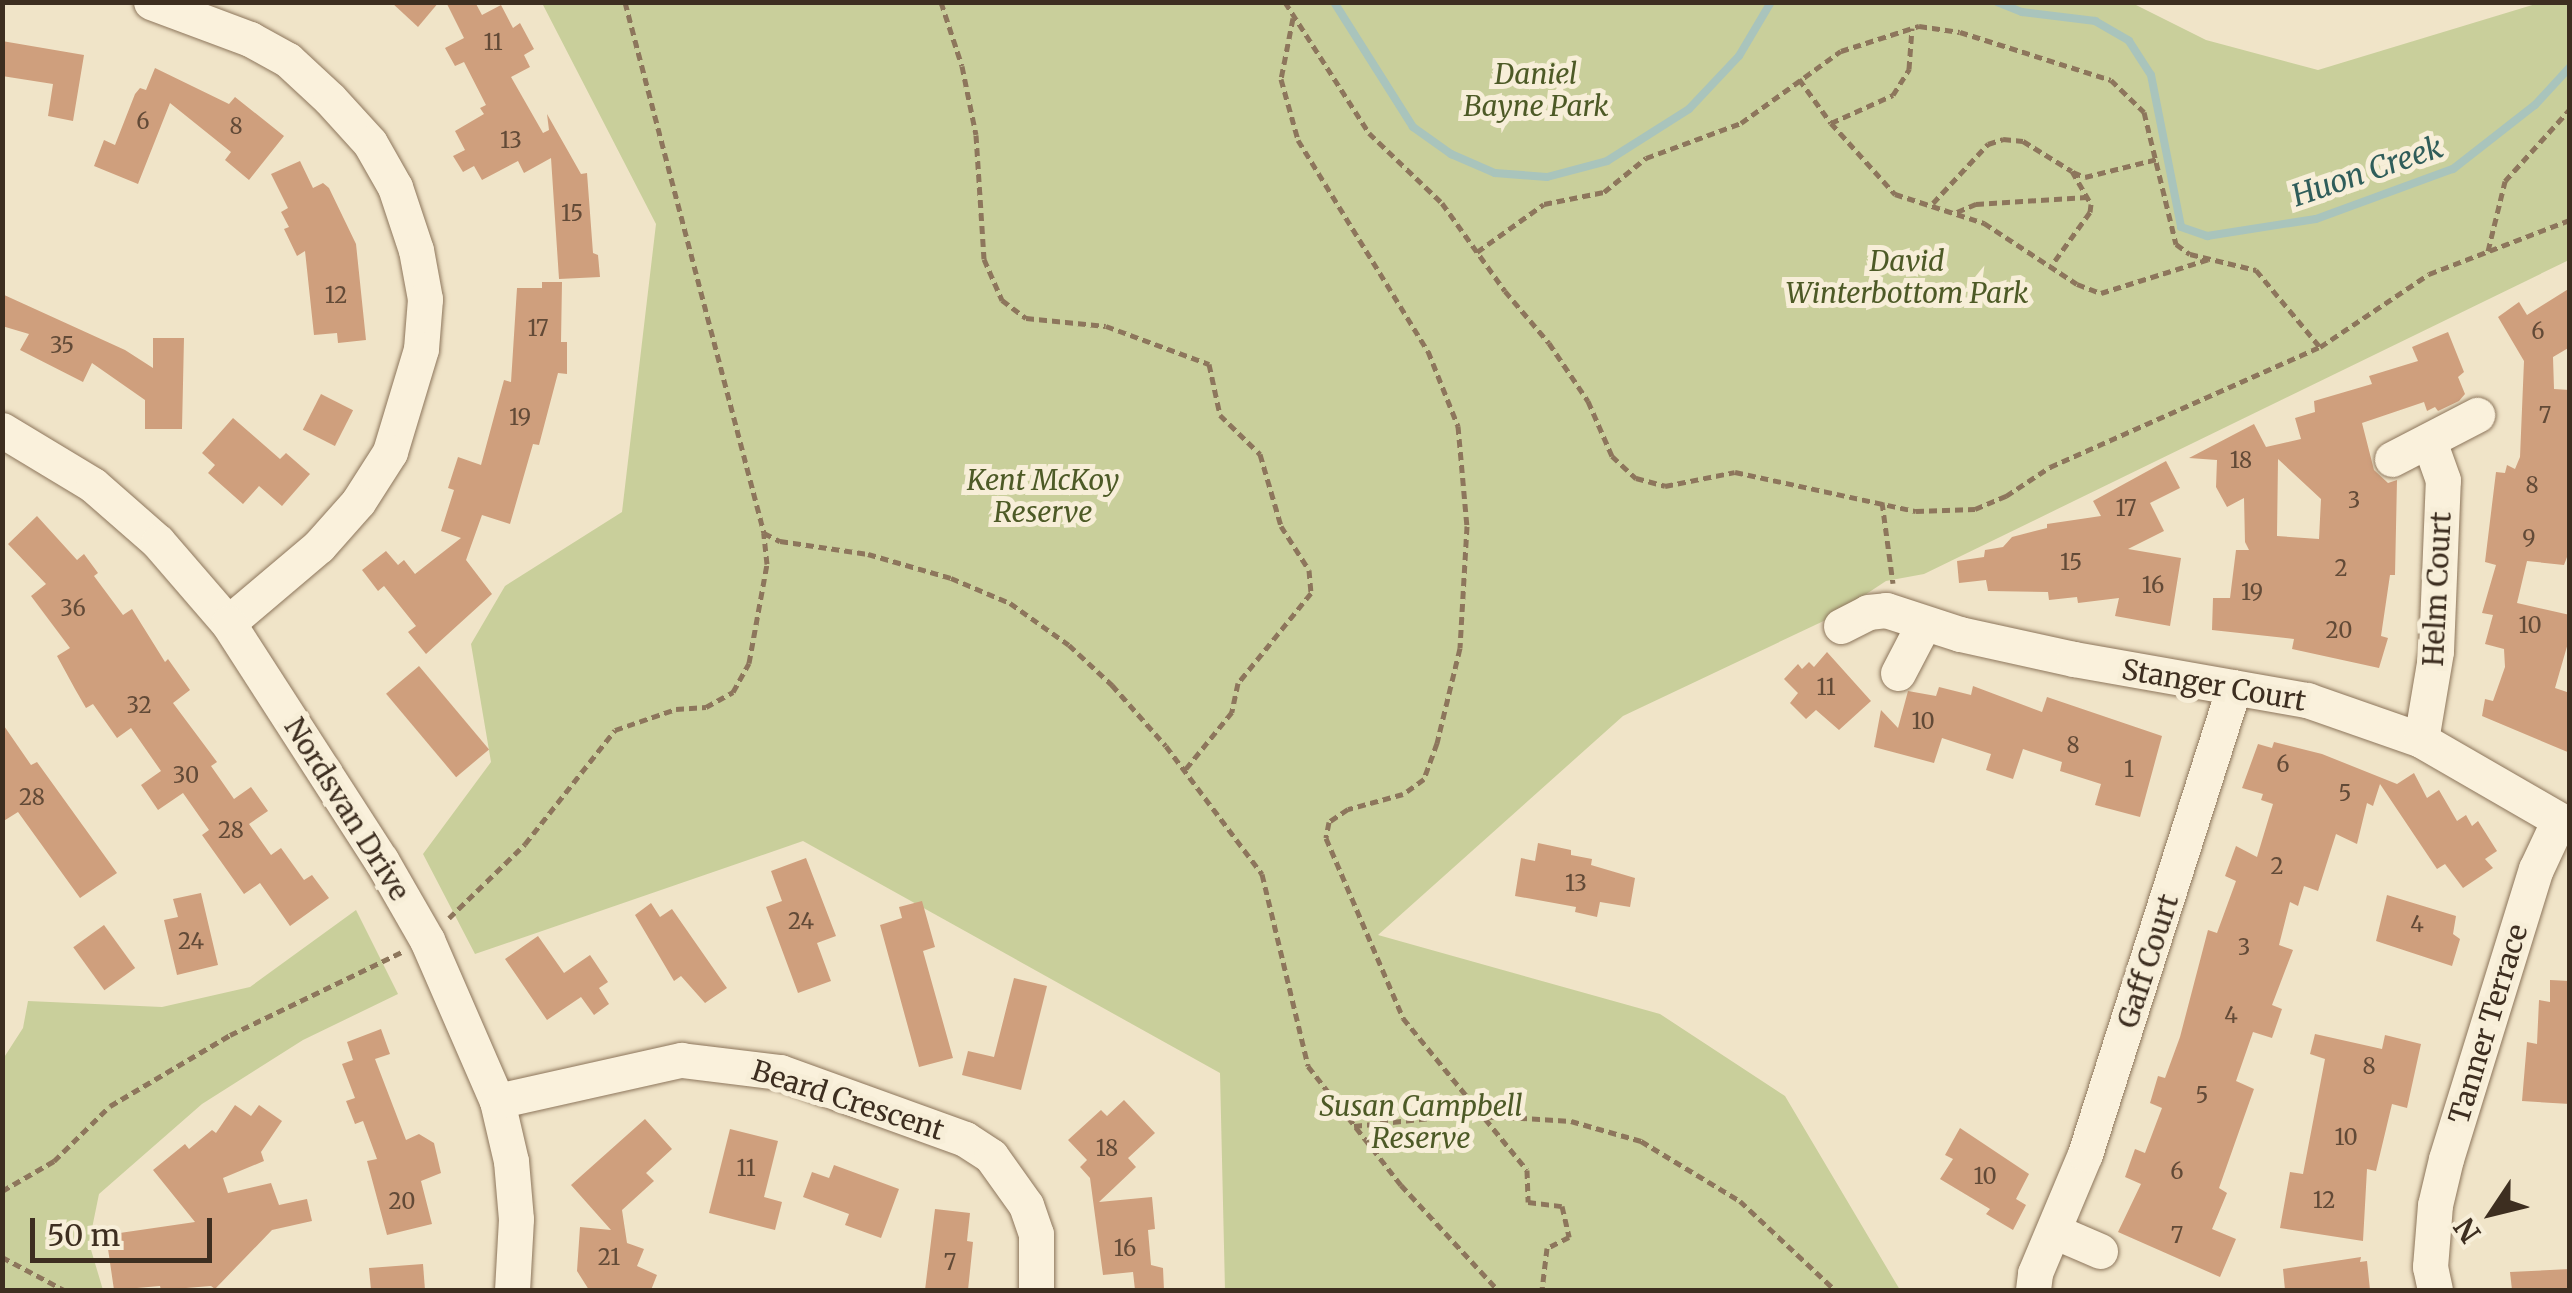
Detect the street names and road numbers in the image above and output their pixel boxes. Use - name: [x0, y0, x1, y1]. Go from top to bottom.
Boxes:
- street label: Helm Court: [2416, 511, 2458, 667]
- street label: Stanger Court: [2119, 652, 2309, 718]
- street label: Nordsvan Drive: [277, 712, 417, 906]
- street label: Gaff Court: [2111, 890, 2185, 1032]
- street label: Tanner Terrace: [2442, 920, 2534, 1128]
- street label: Beard Crescent: [748, 1053, 948, 1147]

